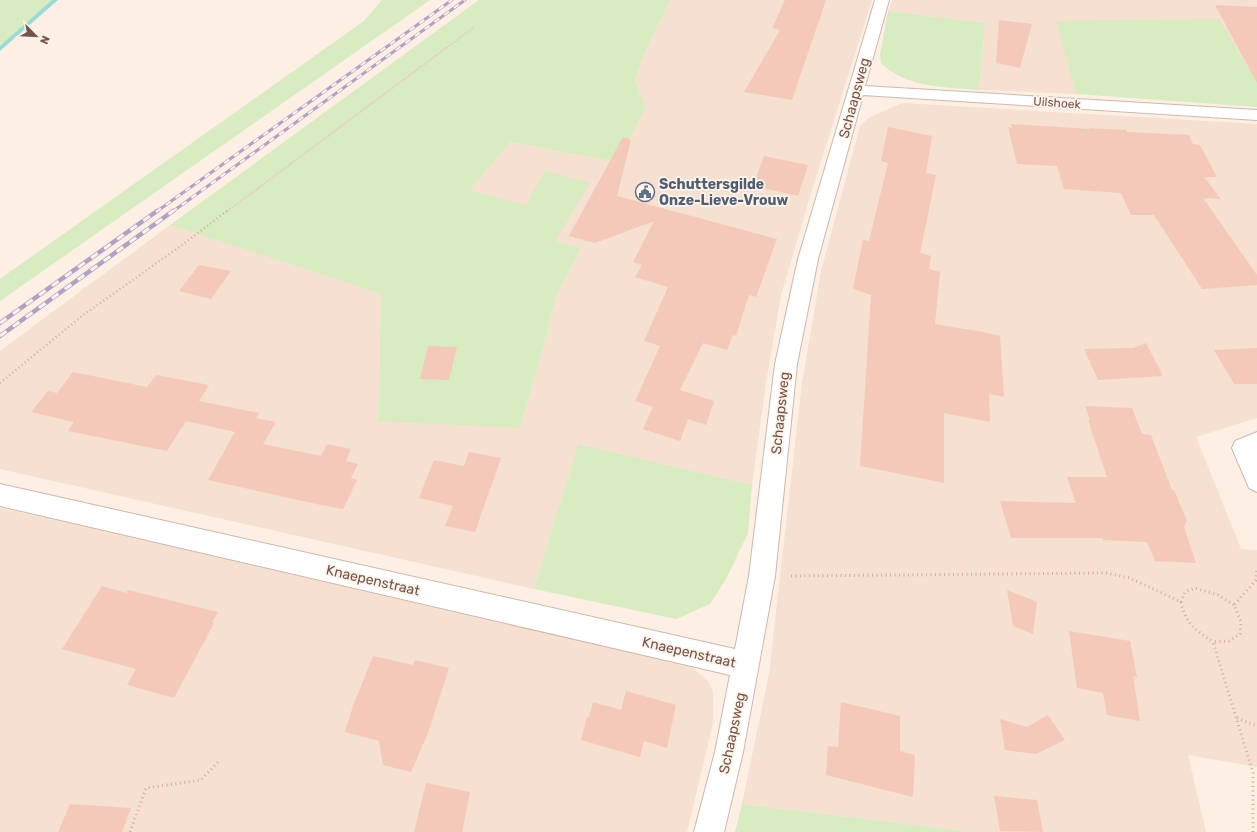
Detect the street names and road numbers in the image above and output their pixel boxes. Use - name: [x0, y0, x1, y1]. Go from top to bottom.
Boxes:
- street label: Schaapsweg: [836, 56, 873, 140]
- street label: Uilshoek: [1033, 94, 1082, 112]
- street label: Schaapsweg: [768, 371, 793, 455]
- street label: Knaepenstraat: [324, 561, 422, 600]
- street label: Knaepenstraat: [640, 633, 738, 672]
- street label: Schaapsweg: [716, 691, 749, 775]

